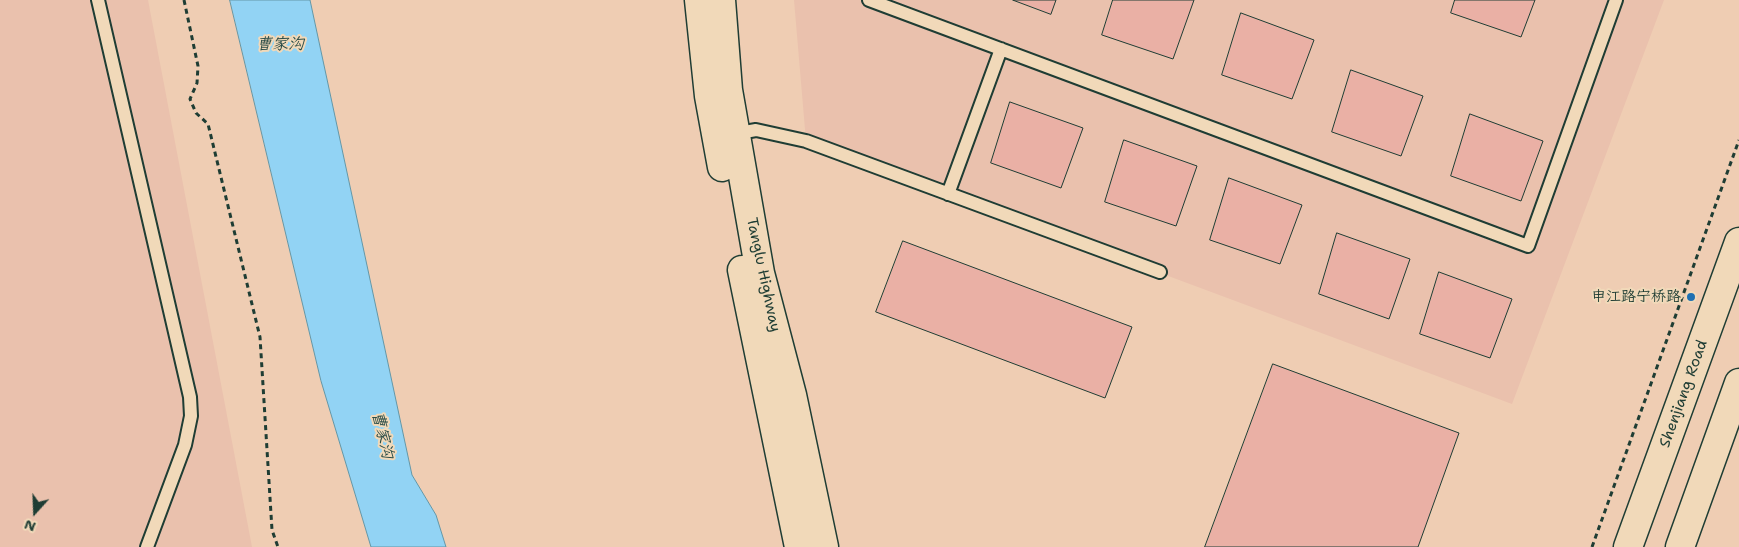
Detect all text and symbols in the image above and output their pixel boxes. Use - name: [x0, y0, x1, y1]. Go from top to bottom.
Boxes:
- water label: 曹家沟: [256, 35, 304, 55]
- street label: Tanglu Highway: [742, 216, 784, 334]
- place label: 申江路宁桥路: [1591, 288, 1681, 306]
- marker: 申江路宁桥路: [1685, 291, 1697, 303]
- street label: Shenjiang Road: [1656, 338, 1712, 450]
- water label: 曹家沟: [367, 409, 397, 461]
- north arrow: [10, 487, 60, 537]
- text: N: [22, 516, 38, 536]

